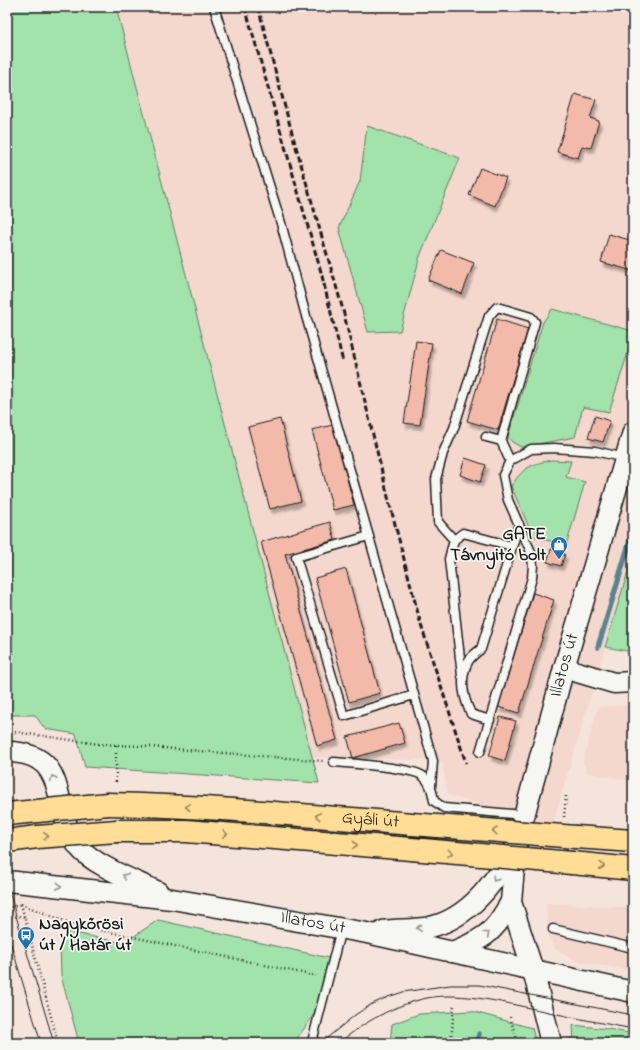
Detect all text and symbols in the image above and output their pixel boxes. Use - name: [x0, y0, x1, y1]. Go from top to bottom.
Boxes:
- place label: GATE Távnyitó bolt: [450, 522, 547, 570]
- shop icon: GATE Távnyitó bolt: [549, 535, 569, 560]
- street label: Illatos út: [544, 630, 586, 700]
- one-way arrow: [50, 775, 58, 782]
- one-way arrow: [185, 802, 191, 811]
- street label: Gyáli út: [341, 805, 400, 836]
- one-way arrow: [315, 812, 321, 821]
- one-way arrow: [492, 826, 498, 835]
- one-way arrow: [222, 830, 229, 839]
- one-way arrow: [43, 832, 49, 841]
- one-way arrow: [352, 840, 358, 849]
- one-way arrow: [447, 848, 453, 857]
- one-way arrow: [599, 861, 605, 870]
- one-way arrow: [121, 873, 129, 881]
- one-way arrow: [493, 875, 500, 882]
- one-way arrow: [56, 882, 62, 891]
- street label: Illatos út: [278, 905, 347, 942]
- place label: Nagykőrösi út / Határ út: [39, 912, 133, 959]
- one-way arrow: [416, 923, 422, 932]
- bus stop icon: Nagykőrösi út / Határ út: [16, 925, 36, 950]
- one-way arrow: [482, 932, 489, 939]

